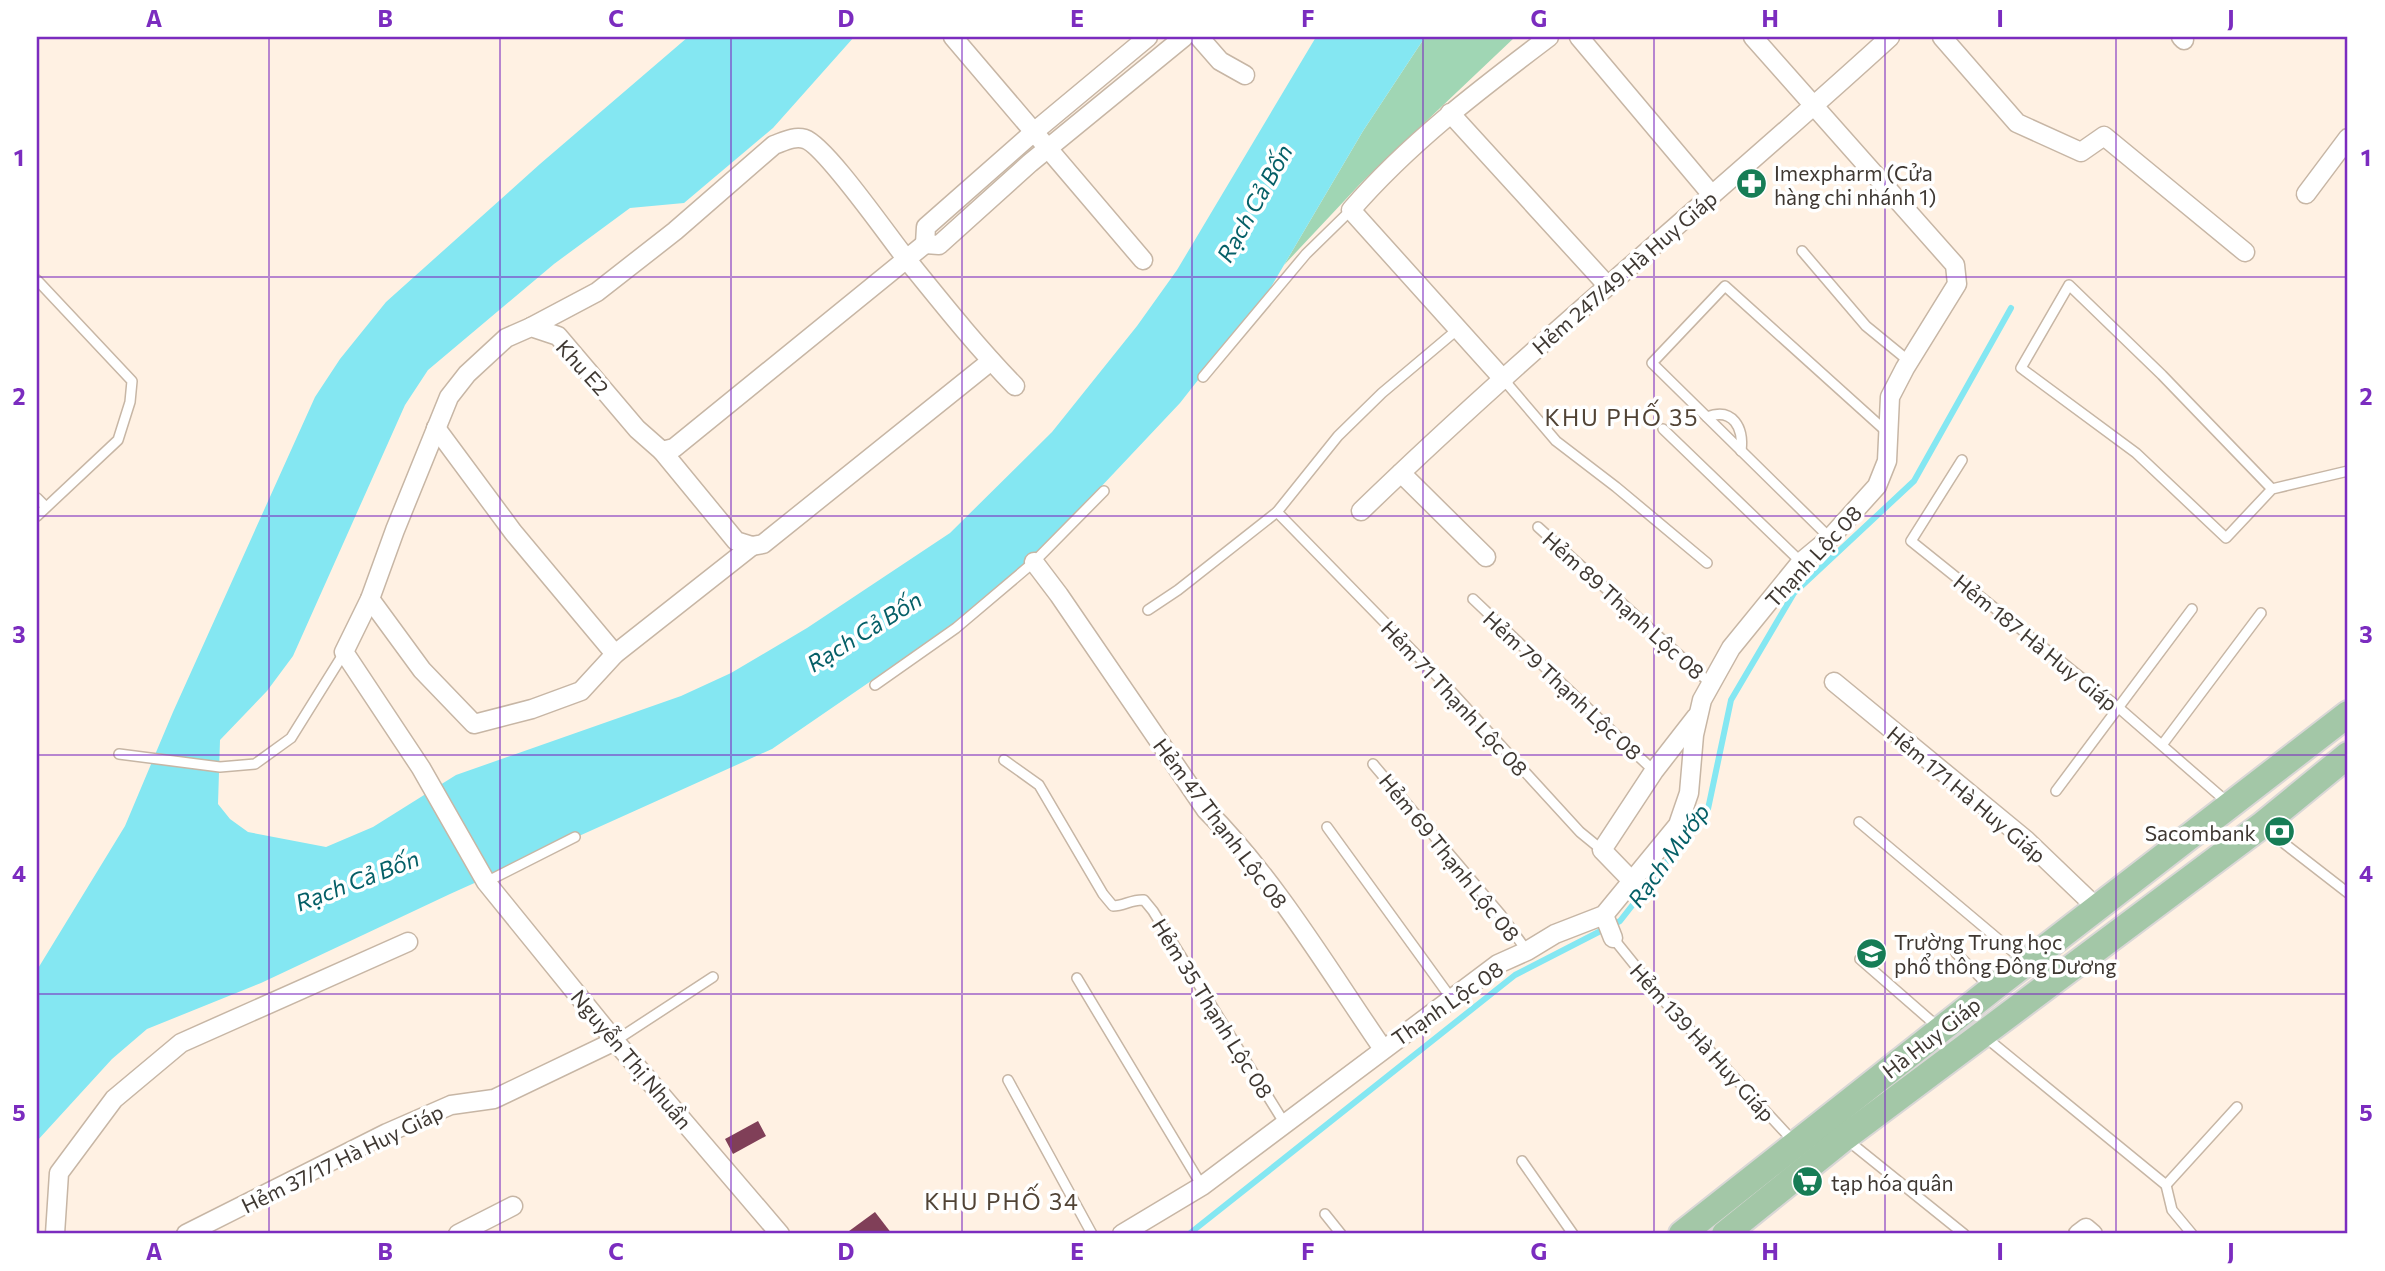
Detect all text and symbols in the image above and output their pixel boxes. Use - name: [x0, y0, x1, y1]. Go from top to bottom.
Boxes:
- text: A: [146, 4, 163, 32]
- text: B: [377, 4, 393, 32]
- text: C: [608, 4, 624, 32]
- text: D: [838, 4, 855, 32]
- text: E: [1070, 4, 1084, 32]
- text: F: [1301, 4, 1315, 32]
- text: G: [1531, 4, 1547, 32]
- text: H: [1761, 4, 1779, 32]
- text: I: [1996, 4, 2004, 32]
- text: J: [2227, 4, 2235, 32]
- water label: Rạch Cả Bốn: [1210, 139, 1298, 267]
- text: 1: [14, 143, 24, 171]
- text: 1: [2361, 143, 2371, 171]
- place label: Imexpharm (Cửa hàng chi nhánh 1): [1774, 160, 1936, 209]
- pharmacy icon: Imexpharm (Cửa hàng chi nhánh 1): [1734, 167, 1768, 201]
- street label: Hẻm 247/49 Hà Huy Giáp: [1527, 185, 1721, 359]
- street label: Khu E2: [552, 334, 614, 400]
- text: 2: [12, 382, 26, 410]
- text: 2: [2359, 382, 2373, 410]
- district label: KHU PHỐ 35: [1544, 399, 1700, 431]
- street label: Thạnh Lộc 08: [1760, 500, 1866, 612]
- street label: Hẻm 89 Thạnh Lộc 08: [1538, 526, 1710, 684]
- street label: Hẻm 187 Hà Huy Giáp: [1949, 568, 2123, 716]
- water label: Rạch Cả Bốn: [801, 585, 927, 677]
- street label: Hẻm 79 Thạnh Lộc 08: [1479, 605, 1647, 765]
- street label: Hẻm 71 Thạnh Lộc 08: [1377, 615, 1533, 781]
- text: 3: [12, 620, 26, 648]
- text: 3: [2359, 620, 2373, 648]
- street label: Hẻm 171 Hà Huy Giáp: [1883, 720, 2051, 868]
- street label: Hẻm 47 Thạnh Lộc 08: [1149, 733, 1293, 913]
- street label: Hẻm 69 Thạnh Lộc 08: [1375, 768, 1525, 946]
- water label: Rạch Mướp: [1621, 798, 1715, 912]
- bank icon: Sacombank: [2262, 815, 2296, 849]
- place label: Sacombank: [2145, 820, 2256, 845]
- water label: Rạch Cả Bốn: [291, 844, 423, 916]
- text: 4: [12, 859, 26, 887]
- text: 4: [2359, 859, 2373, 887]
- street label: Hẻm 35 Thạnh Lộc 08: [1148, 914, 1278, 1102]
- place label: Trường Trung học phổ thông Đông Dương: [1894, 929, 2117, 978]
- school or university icon: Trường Trung học phổ thông Đông Dương: [1854, 936, 1888, 970]
- street label: Thạnh Lộc 08: [1387, 956, 1507, 1050]
- street label: Hẻm 139 Hà Huy Giáp: [1625, 958, 1781, 1126]
- street label: Nguyễn Thị Nhuần: [566, 984, 698, 1134]
- street label: Hà Huy Giáp: [1877, 991, 1985, 1083]
- text: 5: [12, 1098, 26, 1126]
- street label: Hẻm 37/17 Hà Huy Giáp: [237, 1098, 447, 1218]
- text: 5: [2359, 1098, 2373, 1126]
- supermarket icon: tạp hóa quân: [1791, 1165, 1825, 1199]
- place label: tạp hóa quân: [1831, 1170, 1953, 1195]
- district label: KHU PHỐ 34: [924, 1183, 1080, 1215]
- text: A: [146, 1237, 163, 1265]
- text: B: [377, 1237, 393, 1265]
- text: C: [608, 1237, 624, 1265]
- text: D: [838, 1237, 855, 1265]
- text: E: [1070, 1237, 1084, 1265]
- text: F: [1301, 1237, 1315, 1265]
- text: G: [1531, 1237, 1547, 1265]
- text: H: [1761, 1237, 1779, 1265]
- text: I: [1996, 1237, 2004, 1265]
- text: J: [2227, 1237, 2235, 1265]

